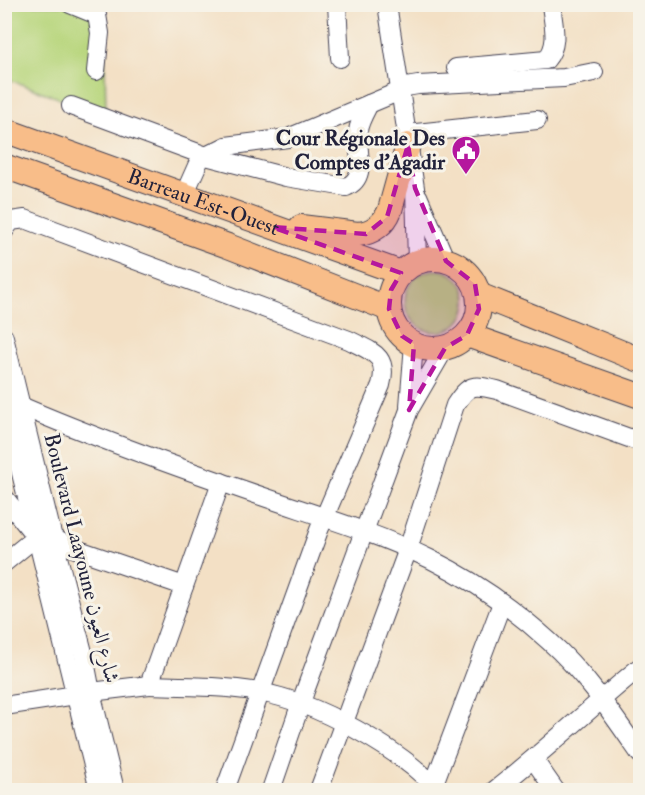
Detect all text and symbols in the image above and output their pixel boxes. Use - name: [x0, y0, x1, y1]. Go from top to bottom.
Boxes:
- place label: Cour Régionale Des Comptes d'Agadir: [276, 125, 446, 176]
- public building icon: Cour Régionale Des Comptes d'Agadir: [450, 134, 482, 176]
- street label: Barreau Est-Ouest: [124, 163, 283, 242]
- street label: Boulevard Laayoune شارع العيون: [34, 430, 126, 687]

